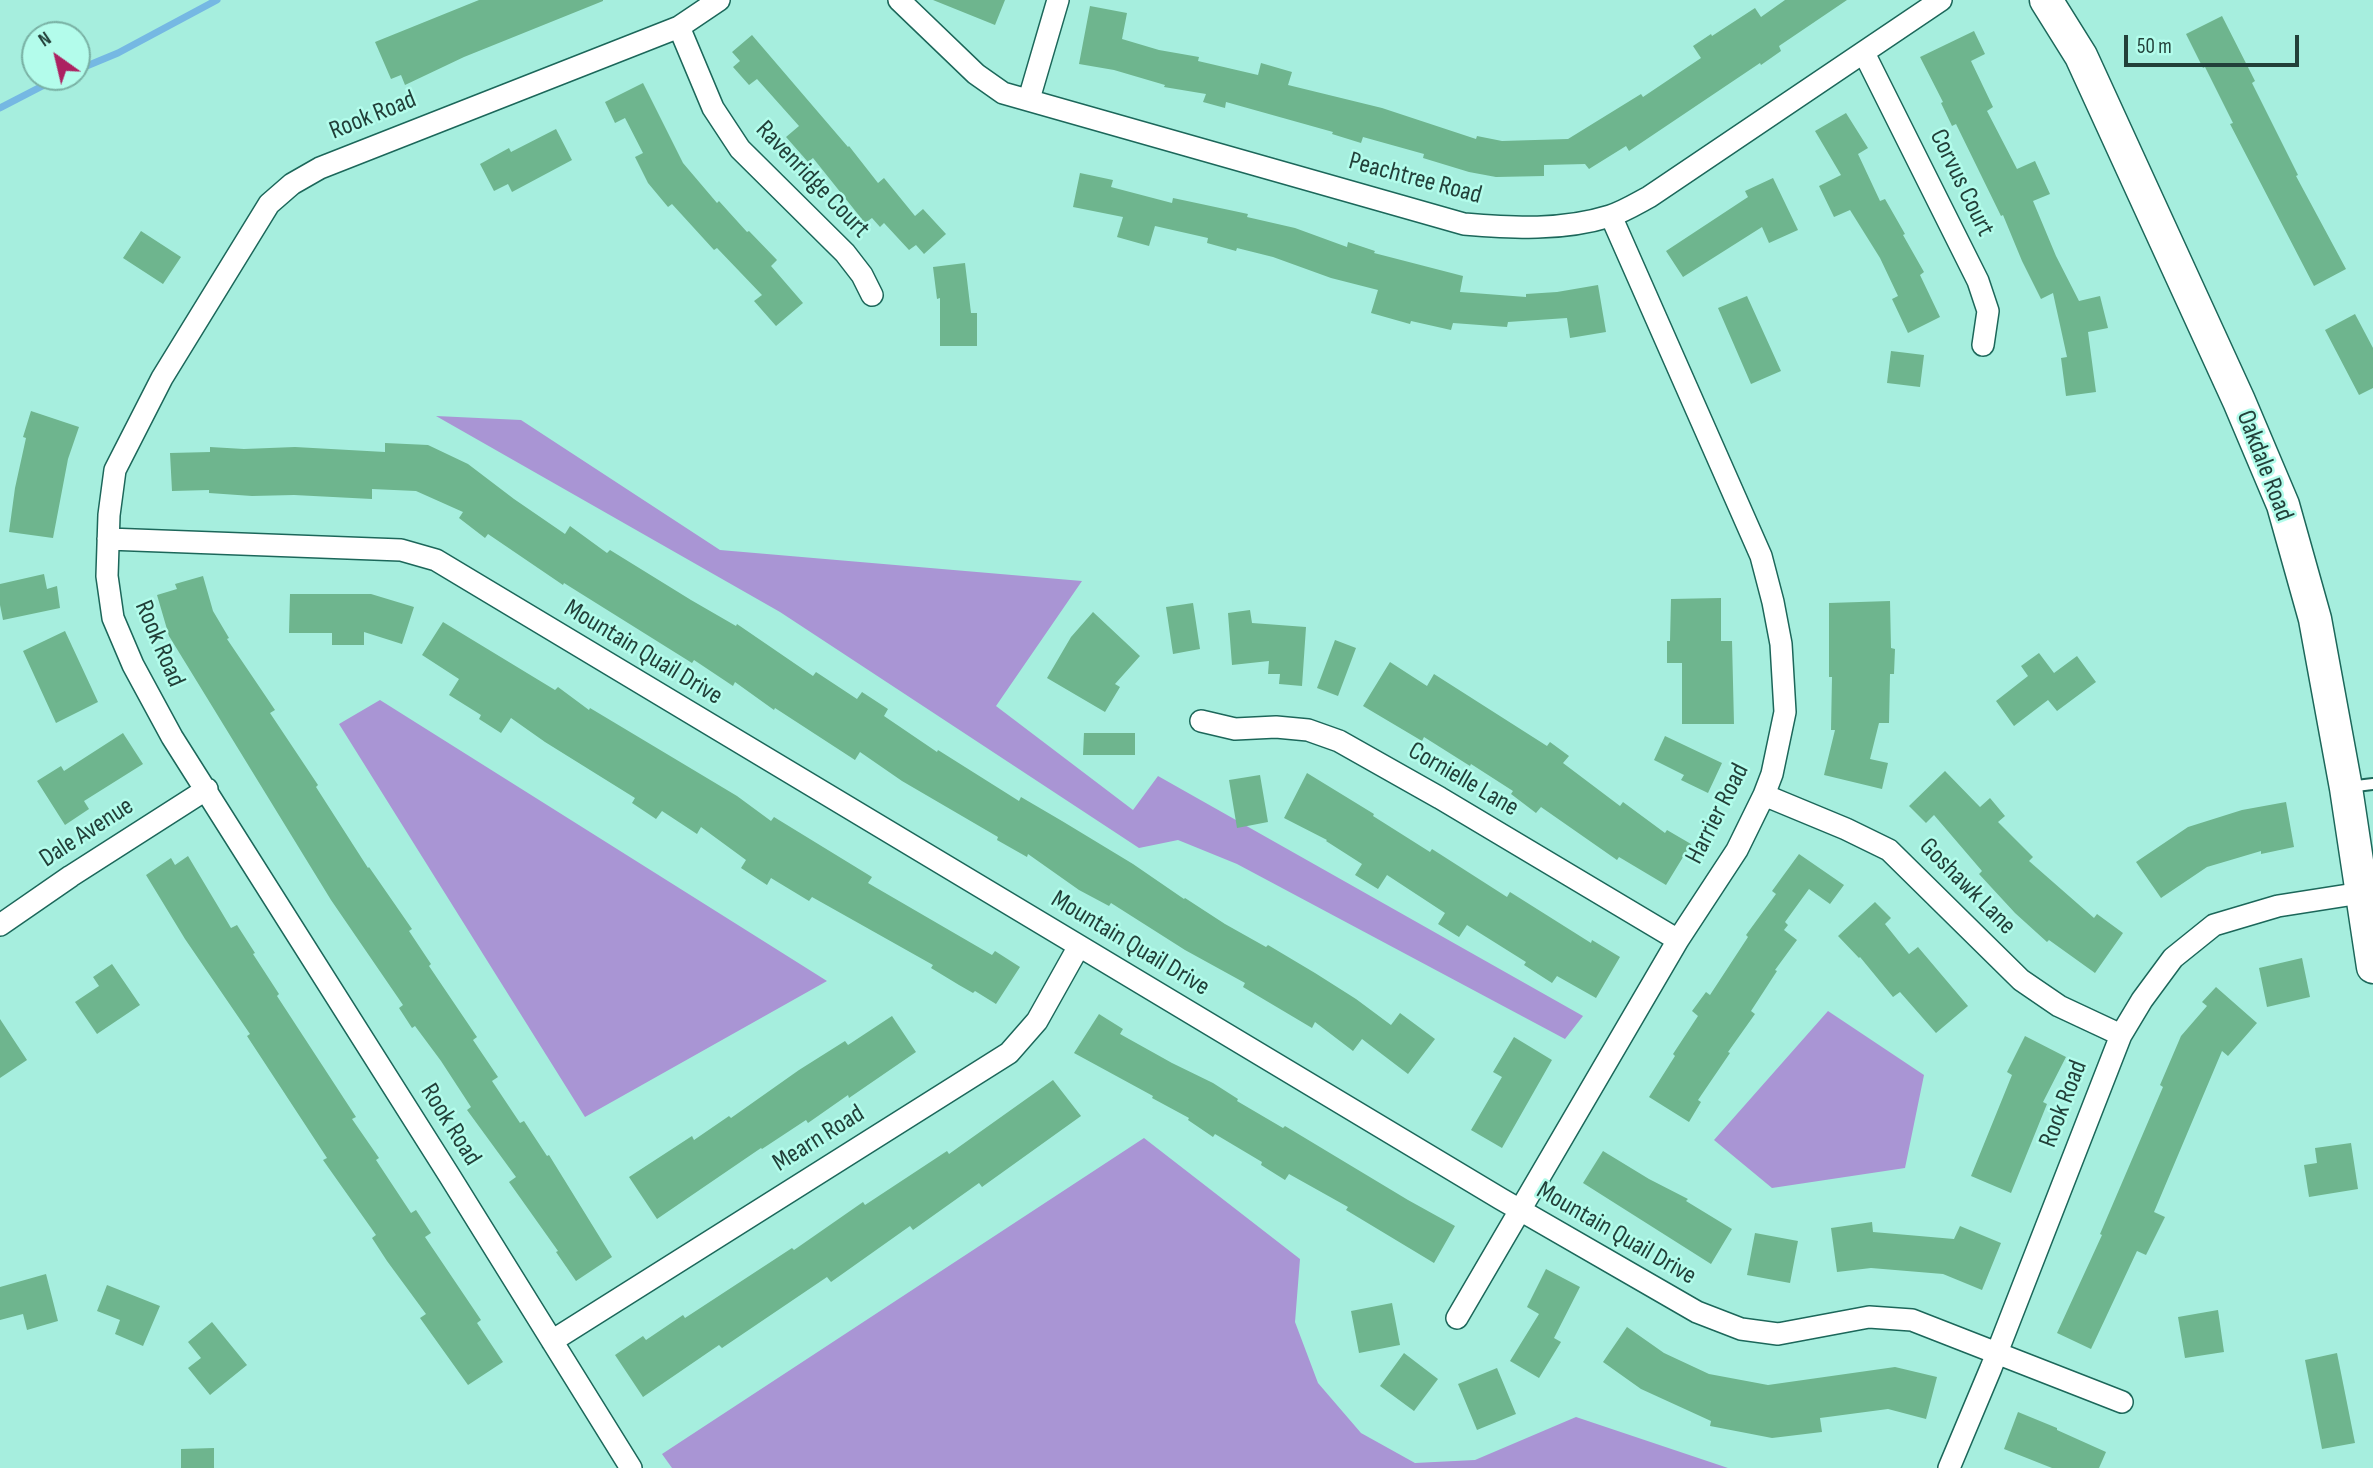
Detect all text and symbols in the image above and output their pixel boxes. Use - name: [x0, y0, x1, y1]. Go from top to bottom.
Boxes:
- north arrow: [21, 21, 91, 91]
- scale bar: [2128, 21, 2303, 65]
- text: N: [34, 27, 56, 52]
- text: 50 m: [2137, 34, 2172, 59]
- street label: Rook Road: [325, 85, 421, 147]
- street label: Ravenridge Court: [748, 115, 876, 245]
- street label: Corvus Court: [1922, 124, 2000, 242]
- street label: Peachtree Road: [1345, 146, 1485, 212]
- street label: Oakdale Road: [2229, 406, 2299, 526]
- street label: Mountain Quail Drive: [558, 593, 728, 713]
- street label: Rook Road: [127, 596, 191, 692]
- street label: Cornielle Lane: [1402, 736, 1524, 824]
- street label: Harrier Road: [1680, 759, 1756, 869]
- street label: Dale Avenue: [34, 791, 140, 875]
- street label: Goshawk Lane: [1912, 832, 2022, 942]
- street label: Mountain Quail Drive: [1045, 884, 1215, 1004]
- street label: Rook Road: [2033, 1056, 2095, 1152]
- street label: Rook Road: [413, 1078, 487, 1172]
- street label: Mearn Road: [768, 1099, 870, 1179]
- street label: Mountain Quail Drive: [1531, 1176, 1701, 1292]

